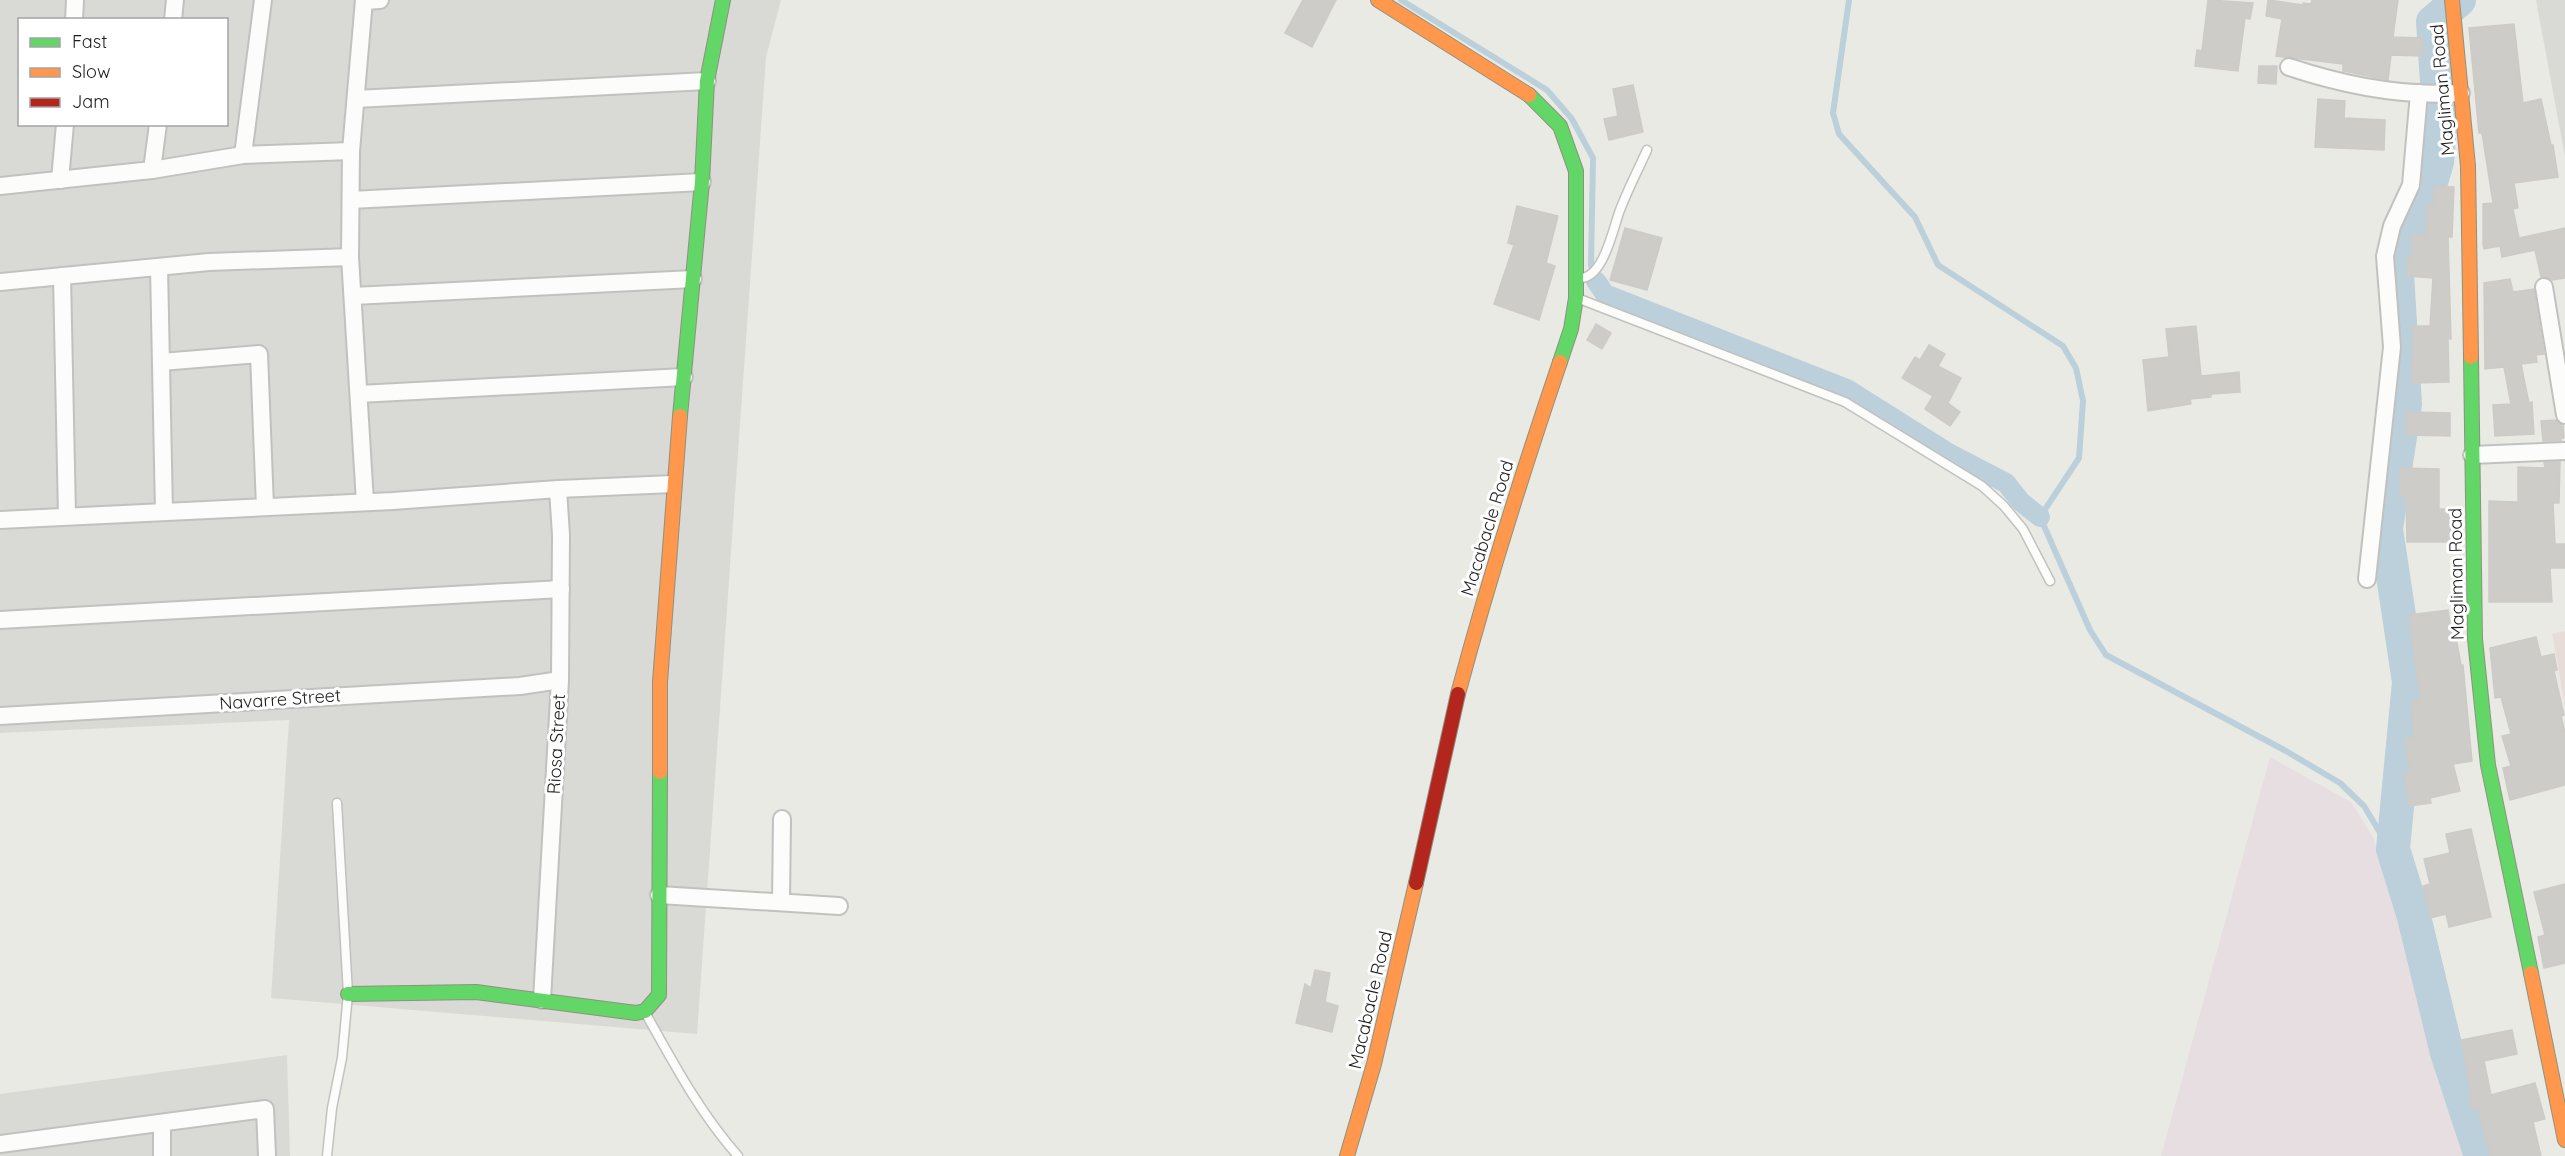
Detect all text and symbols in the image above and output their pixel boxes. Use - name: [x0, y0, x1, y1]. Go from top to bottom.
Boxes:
- legend: [18, 18, 228, 126]
- street label: Magliman Road: [2425, 23, 2459, 157]
- text: Fast: [72, 30, 107, 53]
- text: Slow: [72, 60, 110, 83]
- text: Jam: [72, 90, 110, 113]
- street label: Macabacle Road: [1455, 457, 1519, 599]
- street label: Magliman Road: [2443, 508, 2469, 640]
- street label: Navarre Street: [218, 683, 342, 715]
- street label: Riosa Street: [542, 693, 570, 795]
- street label: Macabacle Road: [1343, 929, 1397, 1071]

